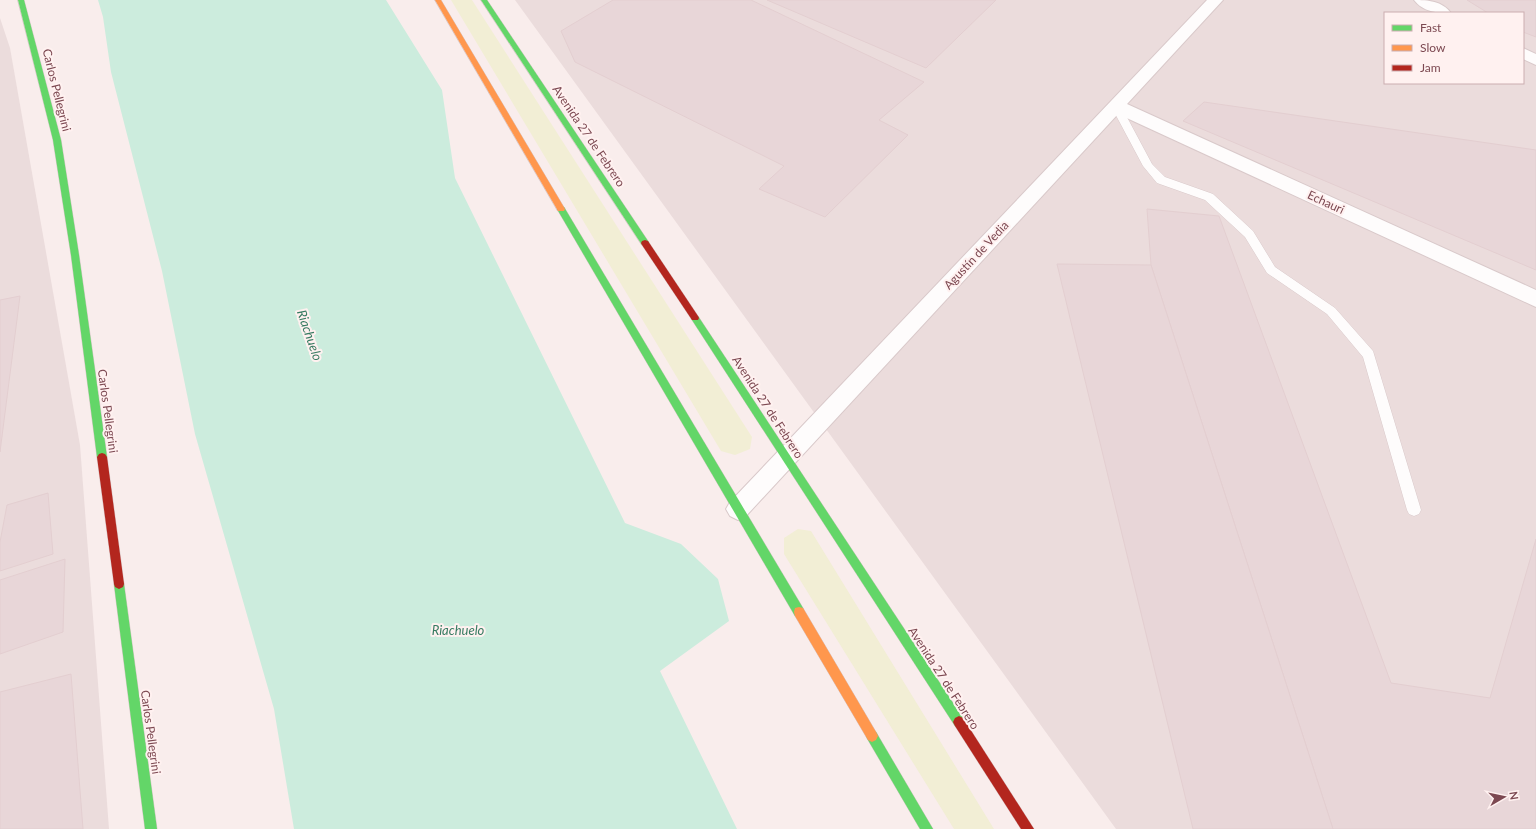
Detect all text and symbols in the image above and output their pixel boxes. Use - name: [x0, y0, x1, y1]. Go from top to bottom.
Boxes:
- legend: [1384, 12, 1524, 84]
- text: Fast: [1420, 20, 1442, 35]
- text: Slow: [1420, 40, 1446, 55]
- street label: Carlos Pellegrini: [39, 47, 75, 133]
- text: Jam: [1420, 60, 1441, 75]
- street label: Avenida 27 de Febrero: [549, 82, 629, 190]
- street label: Echauri: [1305, 187, 1347, 217]
- street label: Agustín de Vedia: [940, 218, 1012, 292]
- water label: Riachuelo: [294, 307, 326, 363]
- street label: Avenida 27 de Febrero: [729, 353, 807, 461]
- street label: Carlos Pellegrini: [95, 368, 121, 454]
- water label: Riachuelo: [432, 622, 485, 638]
- street label: Avenida 27 de Febrero: [905, 624, 983, 732]
- street label: Carlos Pellegrini: [138, 689, 164, 775]
- north arrow: [1484, 777, 1524, 817]
- text: N: [1507, 790, 1521, 801]

